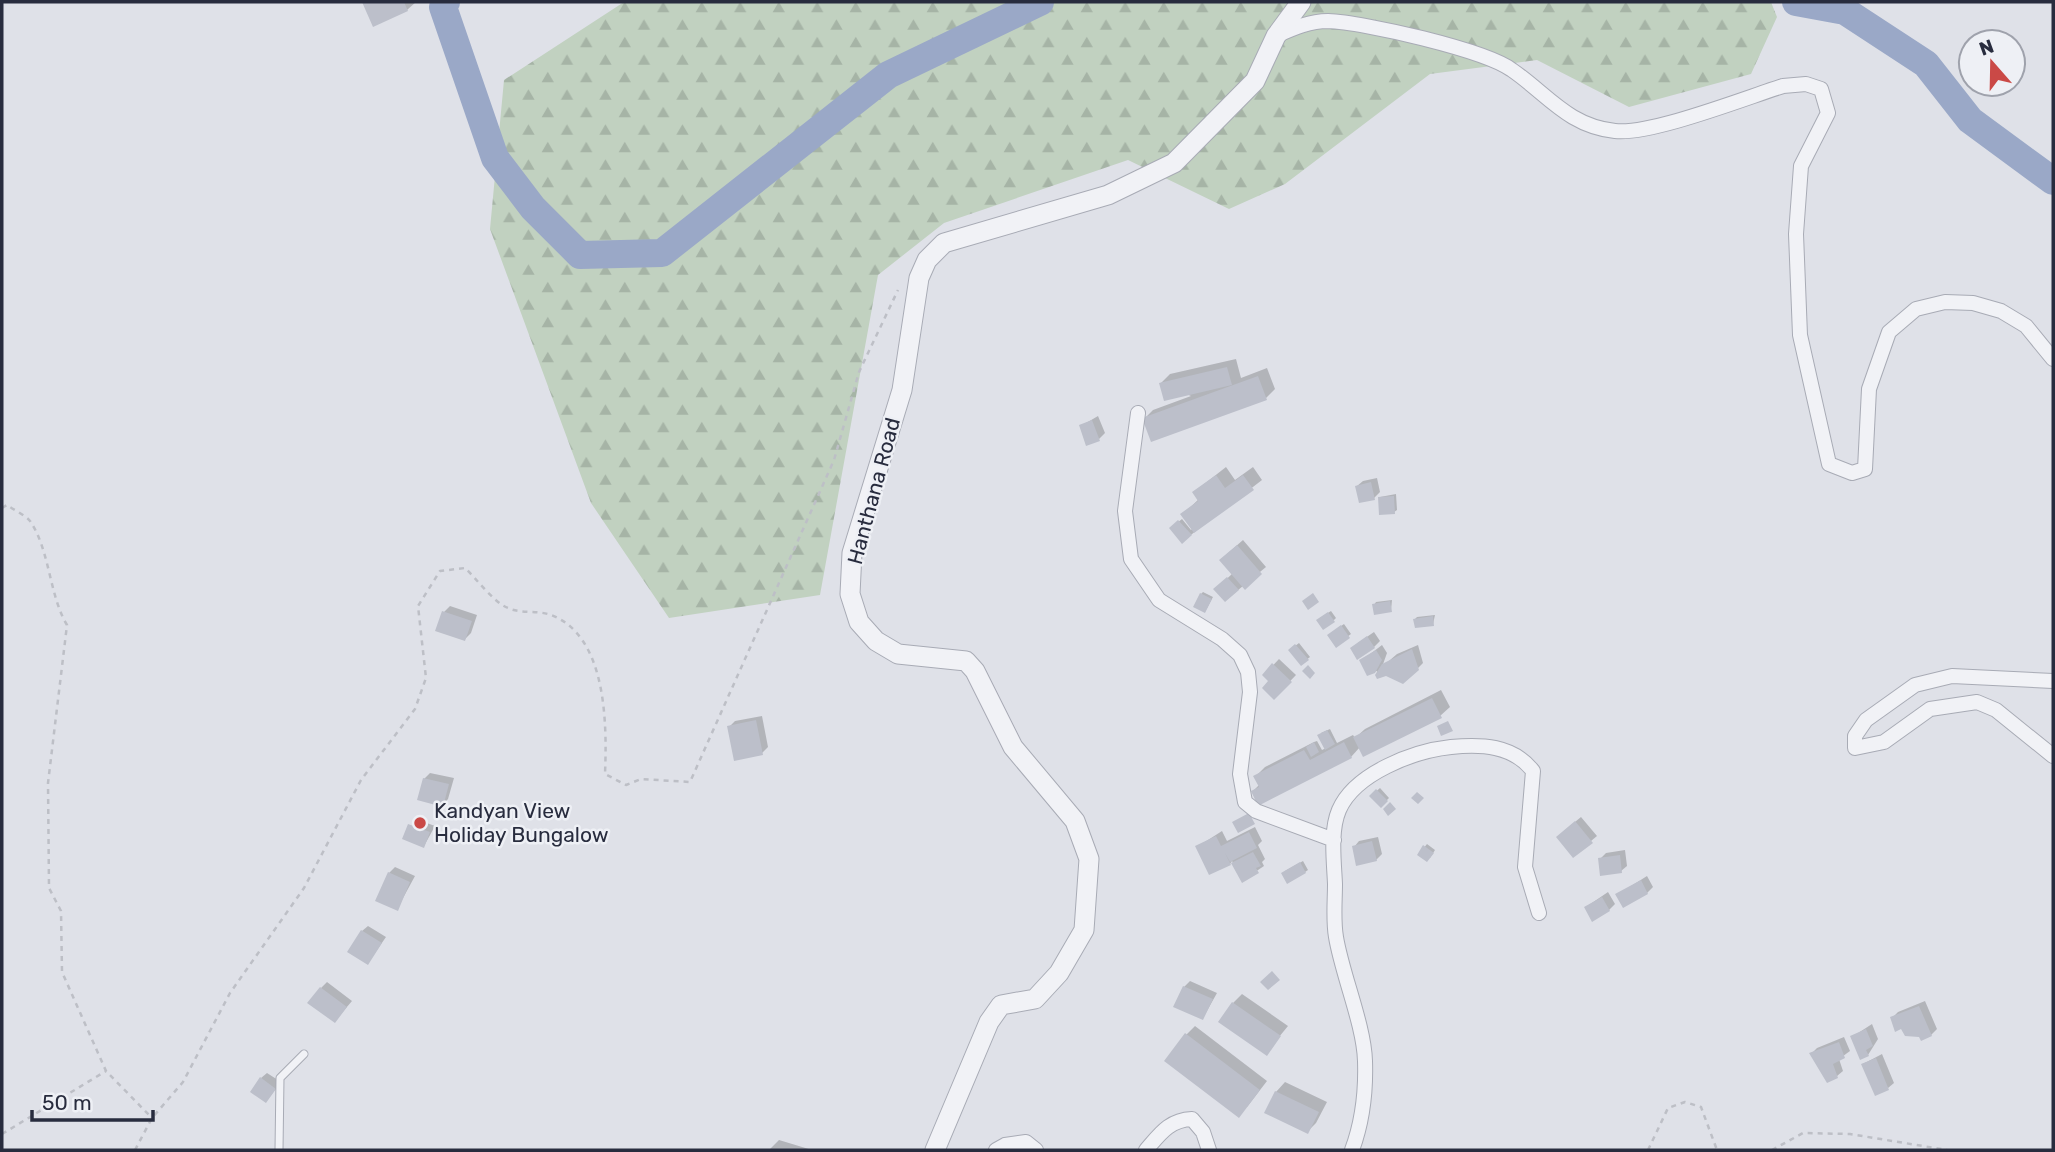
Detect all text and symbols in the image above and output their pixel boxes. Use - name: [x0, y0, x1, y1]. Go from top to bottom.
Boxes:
- north arrow: [1957, 28, 2027, 98]
- text: N: [1976, 34, 1997, 61]
- street label: Hanthana Road: [842, 415, 905, 567]
- place label: Kandyan View Holiday Bungalow: [434, 798, 609, 847]
- marker: Kandyan View Holiday Bungalow: [412, 815, 428, 831]
- scale bar: [32, 1078, 152, 1122]
- text: 50 m: [42, 1090, 92, 1115]

